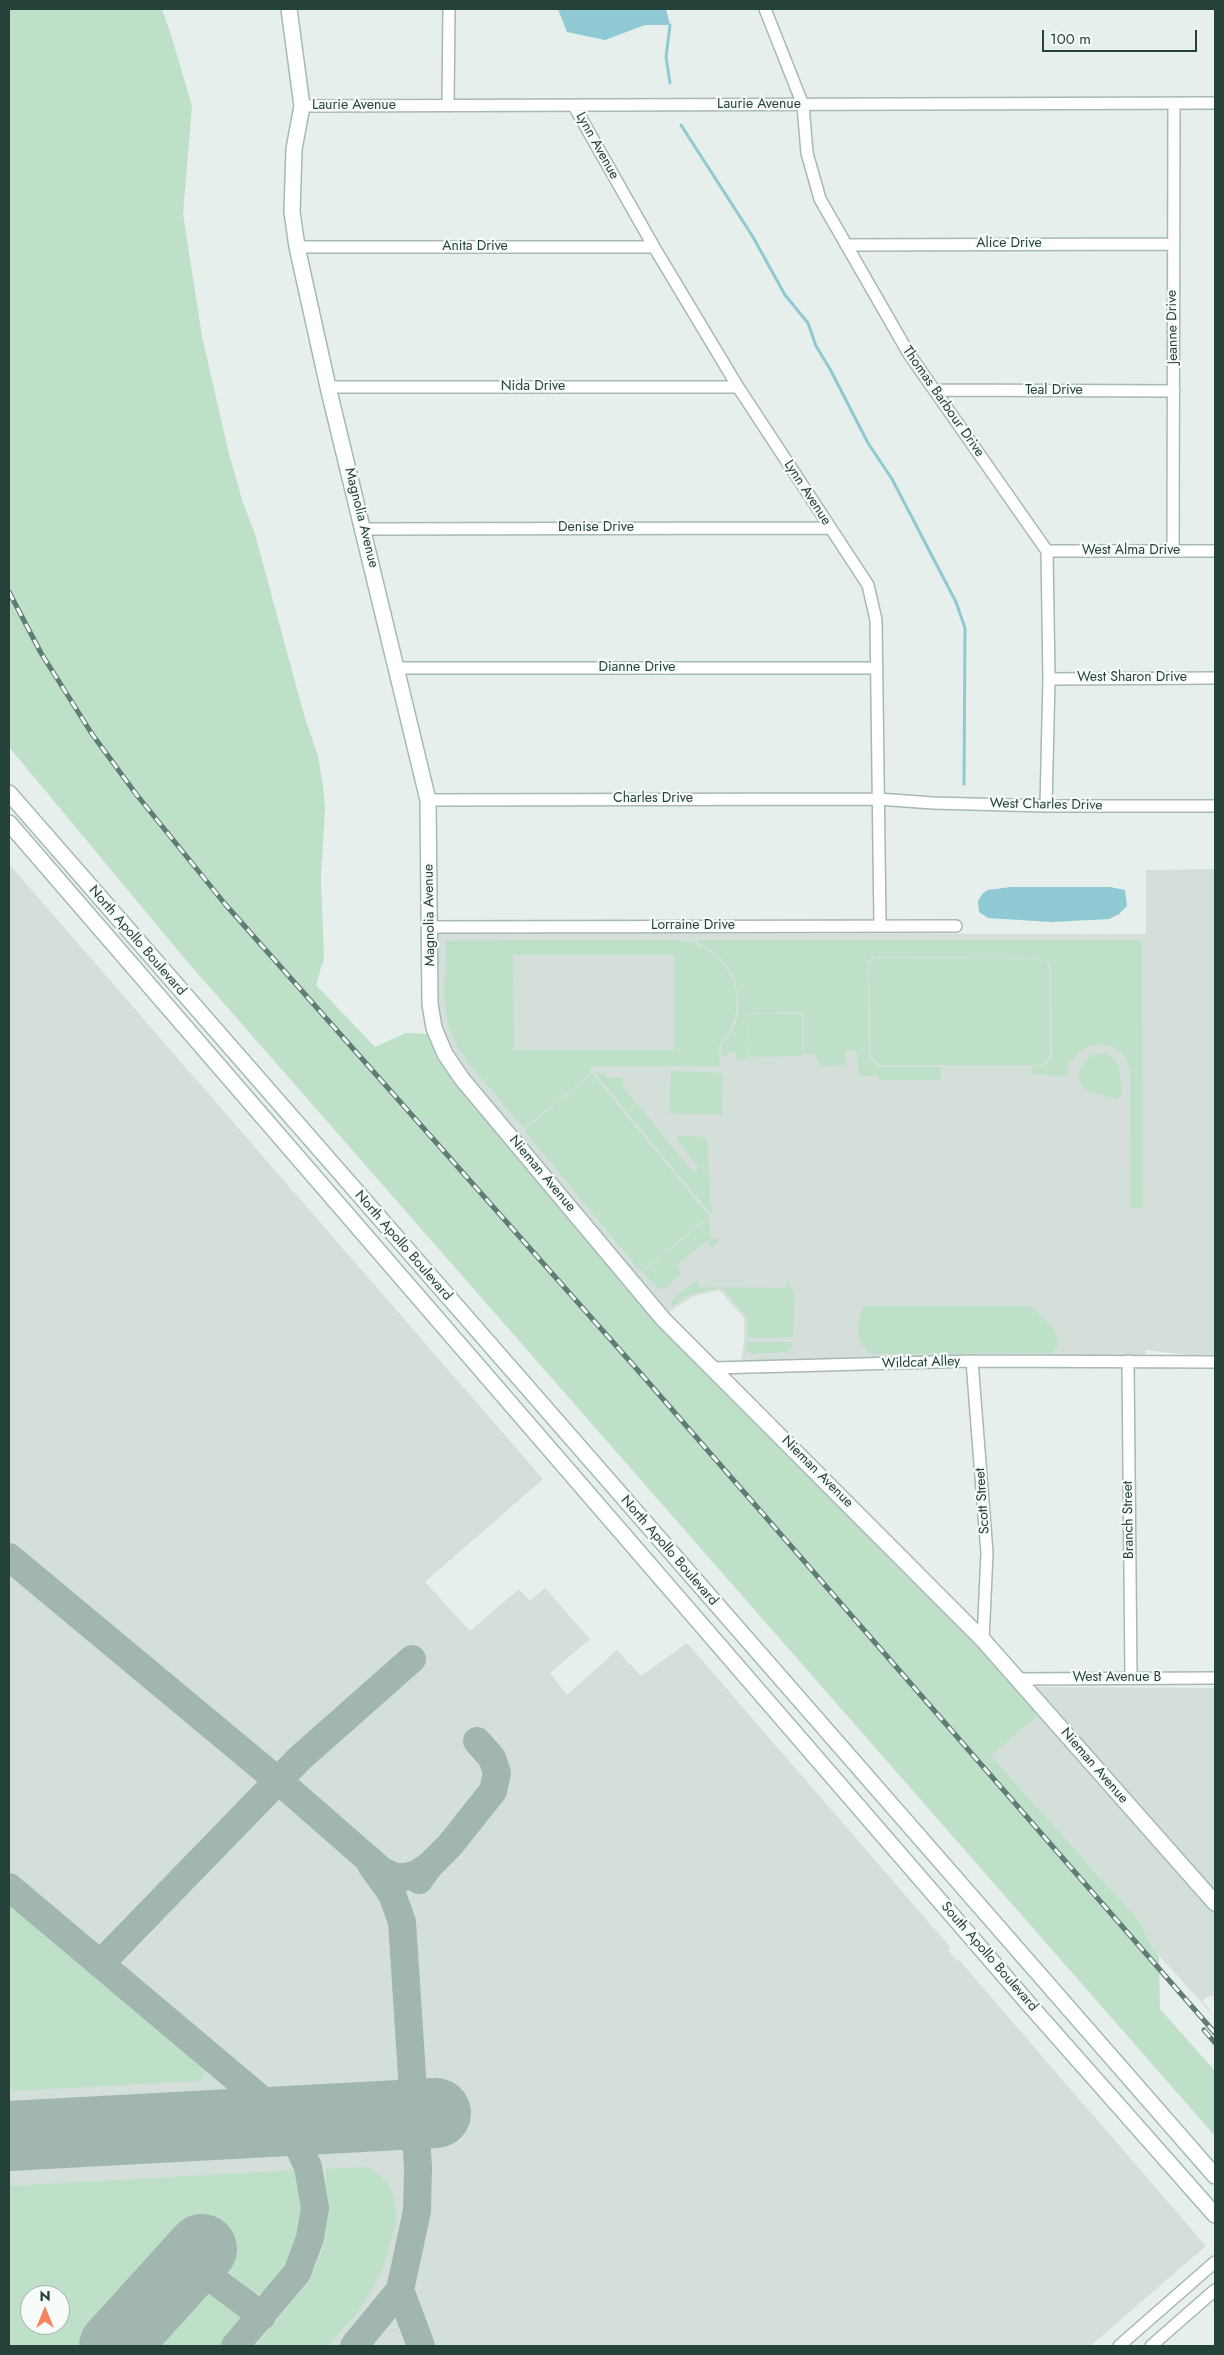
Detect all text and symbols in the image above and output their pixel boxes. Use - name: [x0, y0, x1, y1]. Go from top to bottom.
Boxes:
- scale bar: [1044, 20, 1199, 52]
- text: 100 m: [1050, 28, 1091, 50]
- street label: Laurie Avenue: [717, 97, 801, 113]
- street label: Laurie Avenue: [312, 98, 396, 114]
- street label: Lynn Avenue: [572, 109, 622, 183]
- street label: Alice Drive: [976, 236, 1042, 252]
- street label: Anita Drive: [442, 239, 508, 255]
- street label: Jeanne Drive: [1164, 290, 1182, 364]
- street label: Thomas Barbour Drive: [898, 343, 988, 461]
- street label: Nida Drive: [501, 379, 565, 395]
- street label: Teal Drive: [1025, 383, 1083, 399]
- street label: Lynn Avenue: [780, 457, 834, 529]
- street label: Magnolia Avenue: [340, 466, 382, 570]
- street label: Denise Drive: [558, 520, 634, 536]
- street label: West Alma Drive: [1082, 543, 1180, 559]
- street label: Dianne Drive: [598, 660, 676, 676]
- street label: West Sharon Drive: [1077, 670, 1187, 686]
- street label: Charles Drive: [613, 791, 693, 807]
- street label: West Charles Drive: [989, 796, 1103, 814]
- street label: Magnolia Avenue: [421, 864, 439, 966]
- street label: North Apollo Boulevard: [85, 883, 189, 999]
- street label: Lorraine Drive: [651, 918, 735, 934]
- street label: Nieman Avenue: [505, 1132, 579, 1216]
- street label: North Apollo Boulevard: [351, 1188, 455, 1304]
- street label: Wildcat Alley: [881, 1353, 961, 1373]
- street label: Nieman Avenue: [778, 1433, 856, 1511]
- street label: Scott Street: [972, 1467, 994, 1535]
- street label: Branch Street: [1120, 1481, 1138, 1559]
- street label: North Apollo Boulevard: [617, 1493, 721, 1609]
- street label: West Avenue B: [1073, 1670, 1161, 1686]
- street label: Nieman Avenue: [1057, 1725, 1131, 1807]
- street label: South Apollo Boulevard: [937, 1899, 1041, 2015]
- north arrow: [20, 2285, 70, 2335]
- text: N: [39, 2286, 51, 2306]

